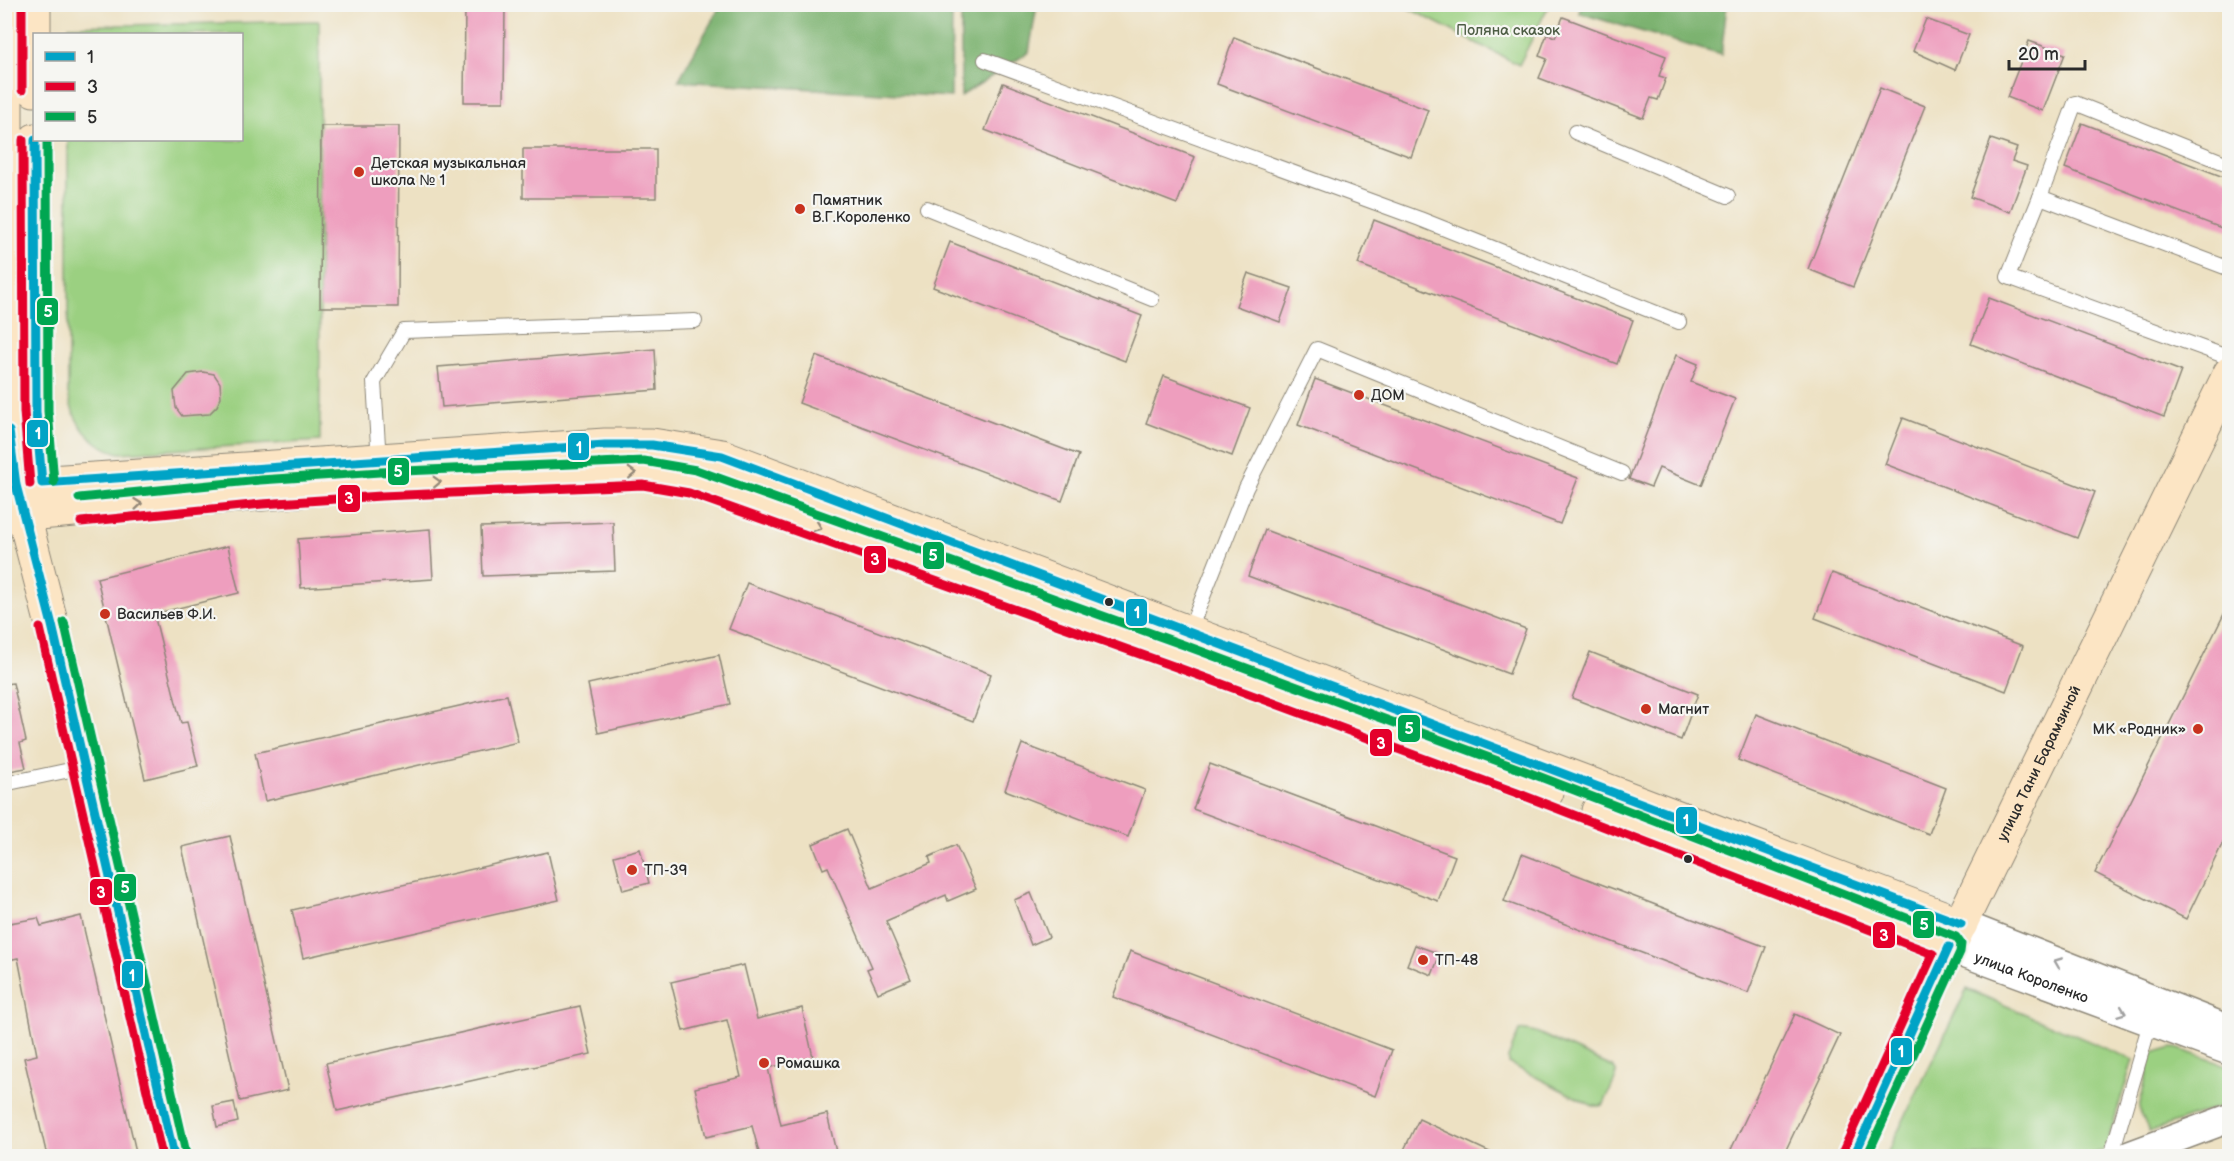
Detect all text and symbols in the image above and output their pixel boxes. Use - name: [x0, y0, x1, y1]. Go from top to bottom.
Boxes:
- park label: Поляна сказок: [1456, 21, 1560, 40]
- legend: [33, 33, 243, 141]
- scale bar: [2009, 33, 2086, 71]
- text: 20 m: [2018, 44, 2059, 65]
- text: 1: [87, 47, 94, 68]
- text: 3: [87, 77, 98, 98]
- text: 5: [87, 107, 97, 128]
- place label: Детская музыкальная школа № 1: [371, 154, 526, 190]
- marker: Детская музыкальная школа № 1: [352, 165, 366, 179]
- place label: Памятник В.Г.Короленко: [812, 191, 910, 227]
- marker: Памятник В.Г.Короленко: [793, 202, 807, 216]
- line badge: 5: [36, 297, 59, 326]
- text: 5: [43, 303, 53, 322]
- place label: ДОМ: [1371, 386, 1405, 405]
- marker: ДОМ: [1352, 388, 1366, 402]
- line badge: 1: [26, 419, 49, 448]
- text: 1: [35, 425, 41, 444]
- line badge: 1: [567, 432, 590, 461]
- text: 1: [576, 439, 582, 458]
- line badge: 5: [387, 457, 410, 486]
- text: 5: [393, 463, 403, 482]
- one-way arrow: [627, 467, 636, 480]
- one-way arrow: [432, 475, 441, 488]
- line badge: 3: [337, 484, 361, 513]
- text: 3: [344, 490, 354, 509]
- one-way arrow: [133, 498, 142, 511]
- one-way arrow: [812, 519, 823, 532]
- line badge: 5: [922, 541, 945, 570]
- line badge: 3: [863, 545, 887, 574]
- text: 5: [928, 547, 938, 566]
- text: 3: [870, 551, 880, 570]
- unlabelled marker: [1103, 596, 1115, 608]
- line badge: 1: [1125, 598, 1148, 627]
- text: 1: [1134, 604, 1140, 623]
- place label: Васильев Ф.И.: [117, 605, 216, 624]
- marker: Васильев Ф.И.: [98, 607, 112, 621]
- street label: улица Тани Барамзиной: [1993, 682, 2085, 844]
- place label: Магнит: [1658, 700, 1709, 719]
- marker: Магнит: [1639, 702, 1653, 716]
- line badge: 5: [1397, 714, 1421, 743]
- text: 5: [1404, 720, 1414, 739]
- place label: МК «Родник»: [2093, 720, 2186, 739]
- marker: МК «Родник»: [2191, 722, 2205, 736]
- line badge: 3: [1369, 728, 1393, 757]
- text: 3: [1376, 735, 1386, 754]
- line badge: 1: [1675, 806, 1698, 835]
- text: 1: [1683, 812, 1689, 831]
- unlabelled marker: [1682, 853, 1694, 865]
- place label: ТП-39: [644, 861, 687, 880]
- marker: ТП-39: [625, 863, 639, 877]
- line badge: 5: [113, 873, 137, 902]
- line badge: 3: [89, 878, 113, 906]
- text: 5: [120, 879, 130, 898]
- text: 3: [96, 884, 106, 903]
- line badge: 5: [1912, 910, 1935, 939]
- text: 5: [1919, 916, 1929, 935]
- line badge: 3: [1872, 921, 1896, 949]
- text: 3: [1879, 927, 1889, 946]
- street label: улица Короленко: [1972, 948, 2091, 1007]
- place label: ТП-48: [1435, 951, 1479, 970]
- marker: ТП-48: [1416, 953, 1430, 967]
- one-way arrow: [2053, 957, 2064, 969]
- line badge: 1: [121, 960, 144, 989]
- text: 1: [129, 967, 135, 986]
- one-way arrow: [2116, 1005, 2127, 1017]
- line badge: 1: [1890, 1037, 1913, 1066]
- text: 1: [1898, 1043, 1904, 1062]
- place label: Ромашка: [776, 1054, 840, 1073]
- marker: Ромашка: [757, 1056, 771, 1070]

